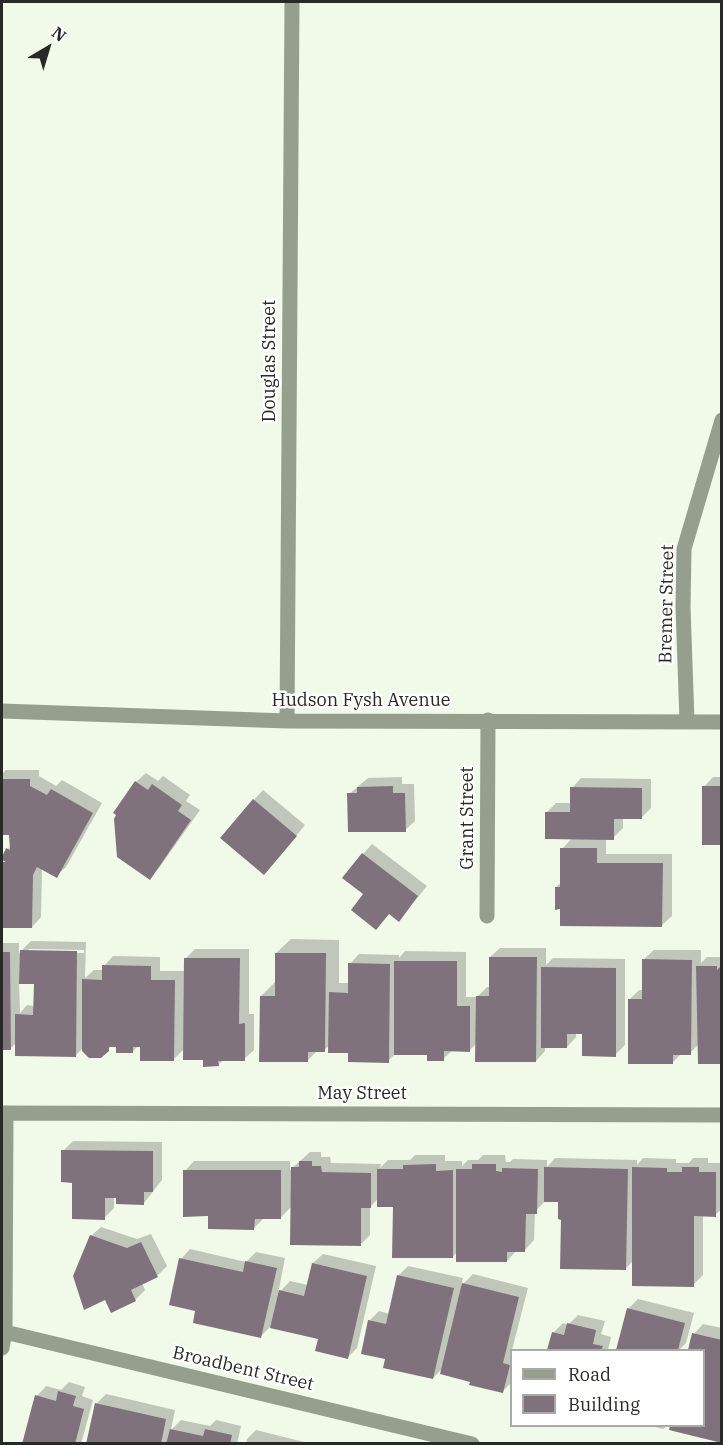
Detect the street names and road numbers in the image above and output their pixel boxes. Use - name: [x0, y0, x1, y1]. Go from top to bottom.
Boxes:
- street label: Douglas Street: [259, 300, 281, 422]
- street label: Bremer Street: [655, 544, 679, 664]
- street label: Hudson Fysh Avenue: [272, 690, 450, 712]
- street label: Grant Street: [457, 766, 479, 870]
- street label: May Street: [317, 1083, 407, 1105]
- street label: Broadbent Street: [170, 1342, 316, 1396]

